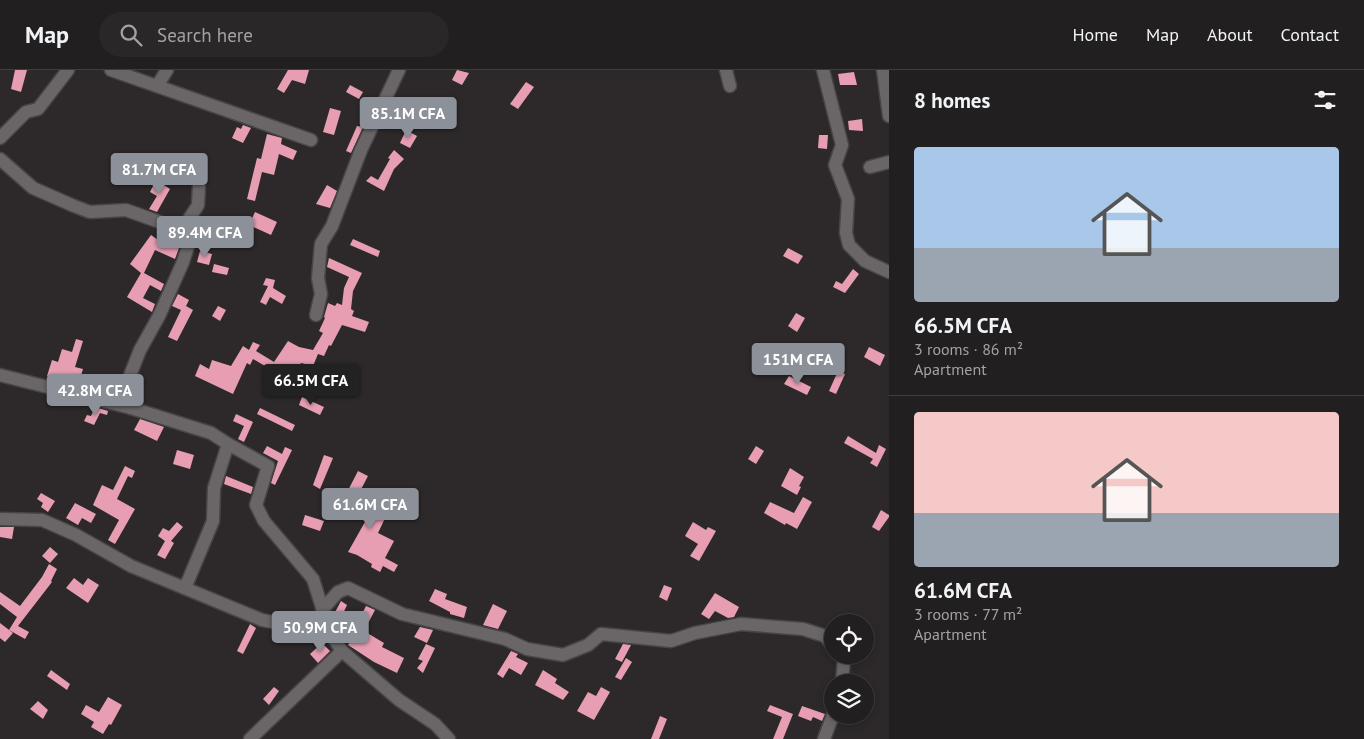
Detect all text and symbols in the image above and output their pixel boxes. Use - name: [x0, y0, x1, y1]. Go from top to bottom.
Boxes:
- search box: [99, 12, 449, 57]
- text: Map: [25, 19, 69, 50]
- icon: search: [117, 21, 145, 49]
- text: Search here: [157, 23, 253, 47]
- text: Home: [1072, 23, 1118, 46]
- text: Map: [1146, 23, 1179, 46]
- text: About: [1207, 23, 1253, 46]
- text: Contact: [1281, 23, 1339, 46]
- icon: filters: [1311, 86, 1339, 114]
- text: 8 homes: [914, 87, 990, 114]
- pin: 85.1M CFA: [351, 97, 465, 139]
- text: 85.1M CFA: [371, 103, 445, 123]
- pin: 81.7M CFA: [102, 152, 216, 195]
- text: 81.7M CFA: [122, 159, 196, 179]
- icon: home: [1082, 179, 1172, 269]
- pin: 89.4M CFA: [148, 216, 262, 258]
- text: 89.4M CFA: [168, 222, 242, 242]
- text: 66.5M CFA: [914, 312, 1012, 339]
- text: 3 rooms · 86 m²: [914, 339, 1023, 359]
- pin: 151M CFA: [746, 342, 850, 385]
- text: 151M CFA: [763, 349, 833, 369]
- text: Apartment: [914, 359, 987, 379]
- pin: 66.5M CFA: [254, 364, 368, 406]
- text: 66.5M CFA: [274, 370, 348, 390]
- pin: 42.8M CFA: [38, 374, 152, 416]
- text: 42.8M CFA: [58, 380, 132, 400]
- icon: home: [1082, 445, 1172, 535]
- pin: 61.6M CFA: [313, 488, 427, 530]
- text: 61.6M CFA: [333, 494, 407, 514]
- text: 61.6M CFA: [914, 577, 1012, 604]
- text: 3 rooms · 77 m²: [914, 604, 1022, 624]
- pin: 50.9M CFA: [263, 610, 377, 653]
- map controls: [824, 614, 874, 724]
- button: locate: [824, 614, 874, 664]
- text: 50.9M CFA: [283, 617, 357, 637]
- text: Apartment: [914, 624, 987, 644]
- button: layers: [824, 674, 874, 724]

